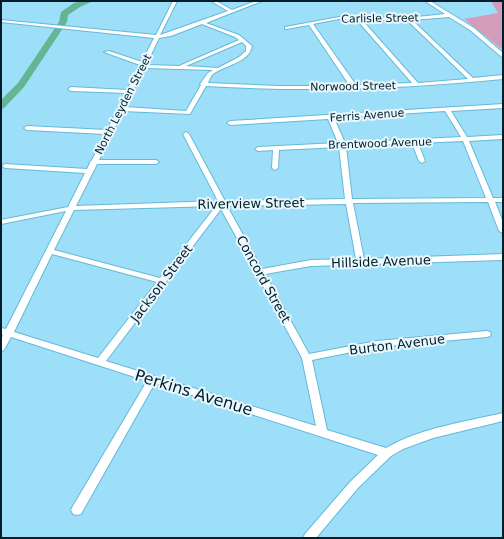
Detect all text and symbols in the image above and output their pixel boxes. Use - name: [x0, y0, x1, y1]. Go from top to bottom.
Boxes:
- street label: Carlisle Street: [341, 11, 420, 26]
- street label: North Leyden Street: [92, 51, 155, 157]
- street label: Norwood Street: [310, 79, 397, 94]
- street label: Ferris Avenue: [329, 106, 405, 125]
- street label: Brentwood Avenue: [328, 135, 432, 152]
- street label: Riverview Street: [197, 195, 305, 212]
- street label: Concord Street: [233, 233, 294, 325]
- street label: Jackson Street: [127, 242, 195, 326]
- street label: Hillside Avenue: [331, 252, 431, 271]
- street label: Burton Avenue: [348, 331, 446, 358]
- street label: Perkins Avenue: [133, 366, 255, 419]

